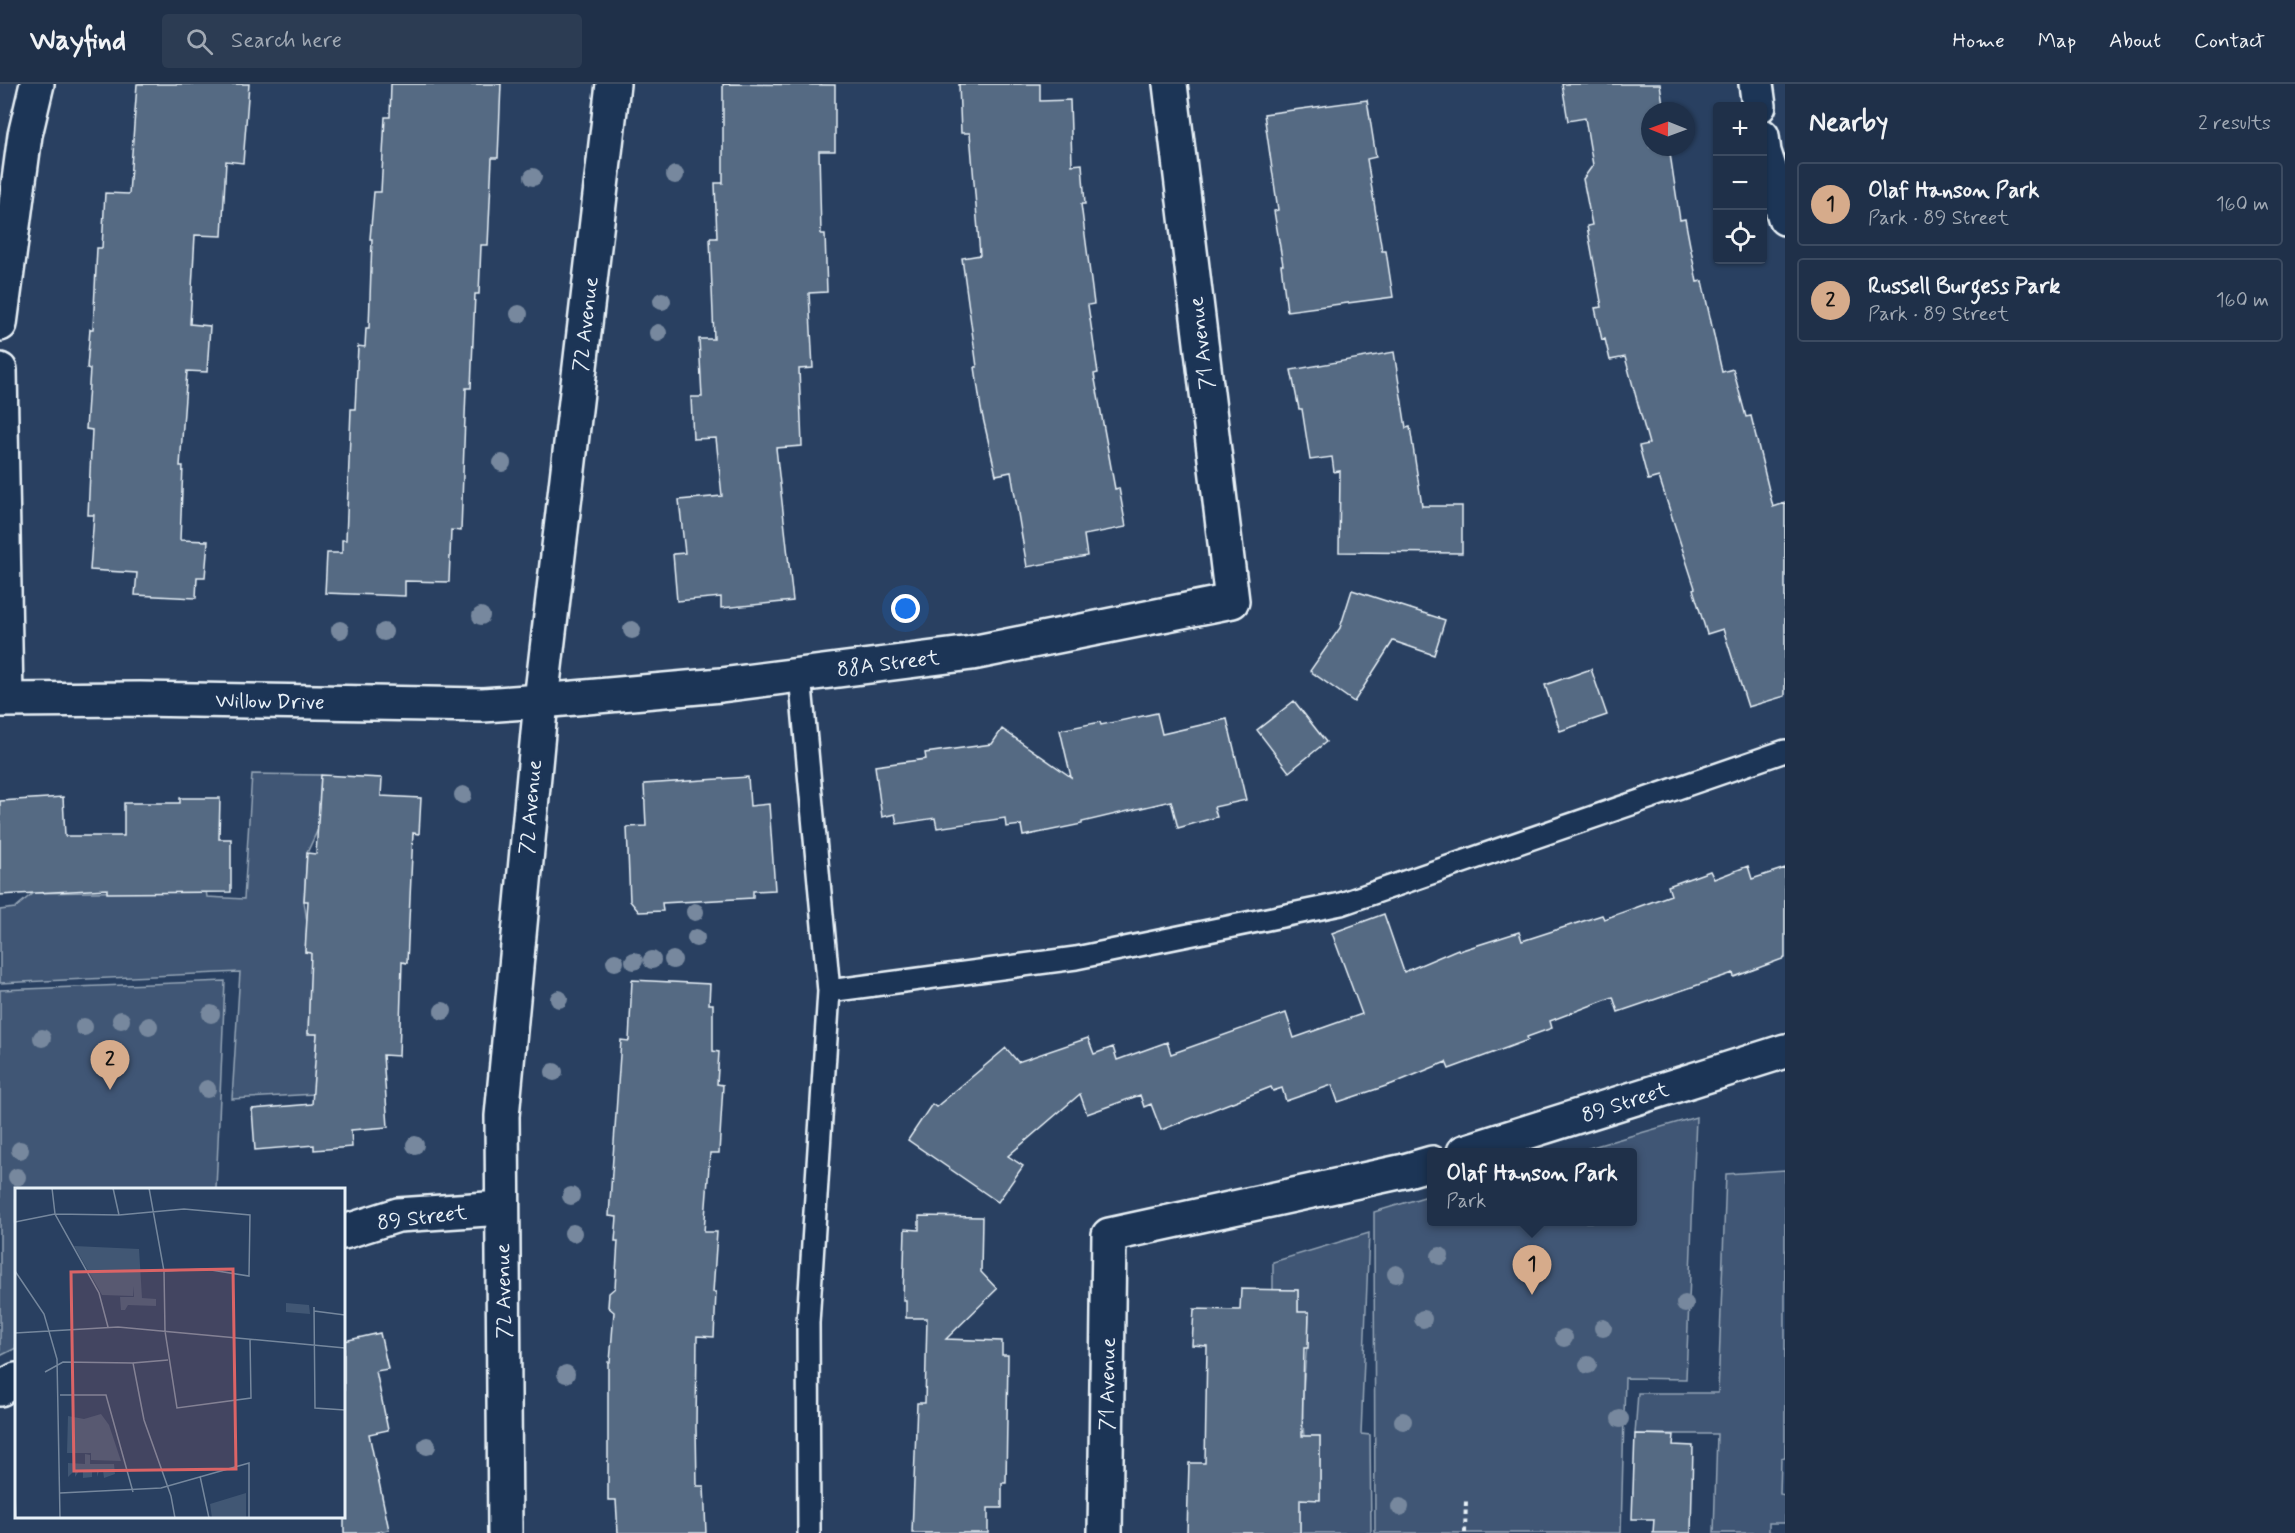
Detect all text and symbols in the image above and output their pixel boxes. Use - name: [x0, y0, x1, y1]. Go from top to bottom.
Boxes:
- search box: [162, 14, 582, 68]
- text: Wayfind: [30, 23, 126, 60]
- icon: search: [183, 25, 216, 58]
- text: Search here: [231, 27, 342, 55]
- text: Home: [1953, 27, 2005, 55]
- text: Map: [2038, 27, 2076, 55]
- text: About: [2109, 27, 2161, 55]
- text: Contact: [2194, 27, 2265, 55]
- north arrow: [1641, 102, 1695, 156]
- map controls: [1713, 102, 1767, 264]
- button: +: [1713, 102, 1767, 156]
- text: Nearby: [1809, 106, 1888, 140]
- text: 2 results: [2198, 110, 2271, 137]
- button: −: [1713, 156, 1767, 210]
- text: Olaf Hanson Park: [1868, 177, 2039, 205]
- text: 1: [1826, 191, 1835, 218]
- text: 160 m: [2216, 191, 2269, 218]
- text: Park · 89 Street: [1868, 205, 2009, 232]
- button: locate: [1713, 210, 1767, 264]
- text: Russell Burgess Park: [1868, 273, 2060, 301]
- street label: 72 Avenue: [566, 275, 606, 373]
- text: 2: [1826, 287, 1835, 314]
- text: 160 m: [2216, 287, 2269, 314]
- street label: 71 Avenue: [1182, 295, 1222, 391]
- text: Park · 89 Street: [1868, 301, 2009, 328]
- your location: [891, 594, 920, 623]
- street label: 88A Street: [835, 644, 942, 684]
- street label: Willow Drive: [215, 687, 325, 717]
- street label: 72 Avenue: [513, 758, 549, 856]
- pin: 2: [90, 1040, 130, 1090]
- street label: 89 Street: [1578, 1076, 1673, 1130]
- popup: [1427, 1148, 1637, 1226]
- text: Olaf Hanson Park: [1446, 1160, 1618, 1188]
- inset map: [15, 1188, 345, 1518]
- text: Park: [1446, 1188, 1486, 1215]
- street label: 89 Street: [376, 1199, 469, 1237]
- street label: 72 Avenue: [489, 1243, 519, 1339]
- pin: 1: [1512, 1246, 1552, 1295]
- street label: 71 Avenue: [1093, 1337, 1123, 1431]

